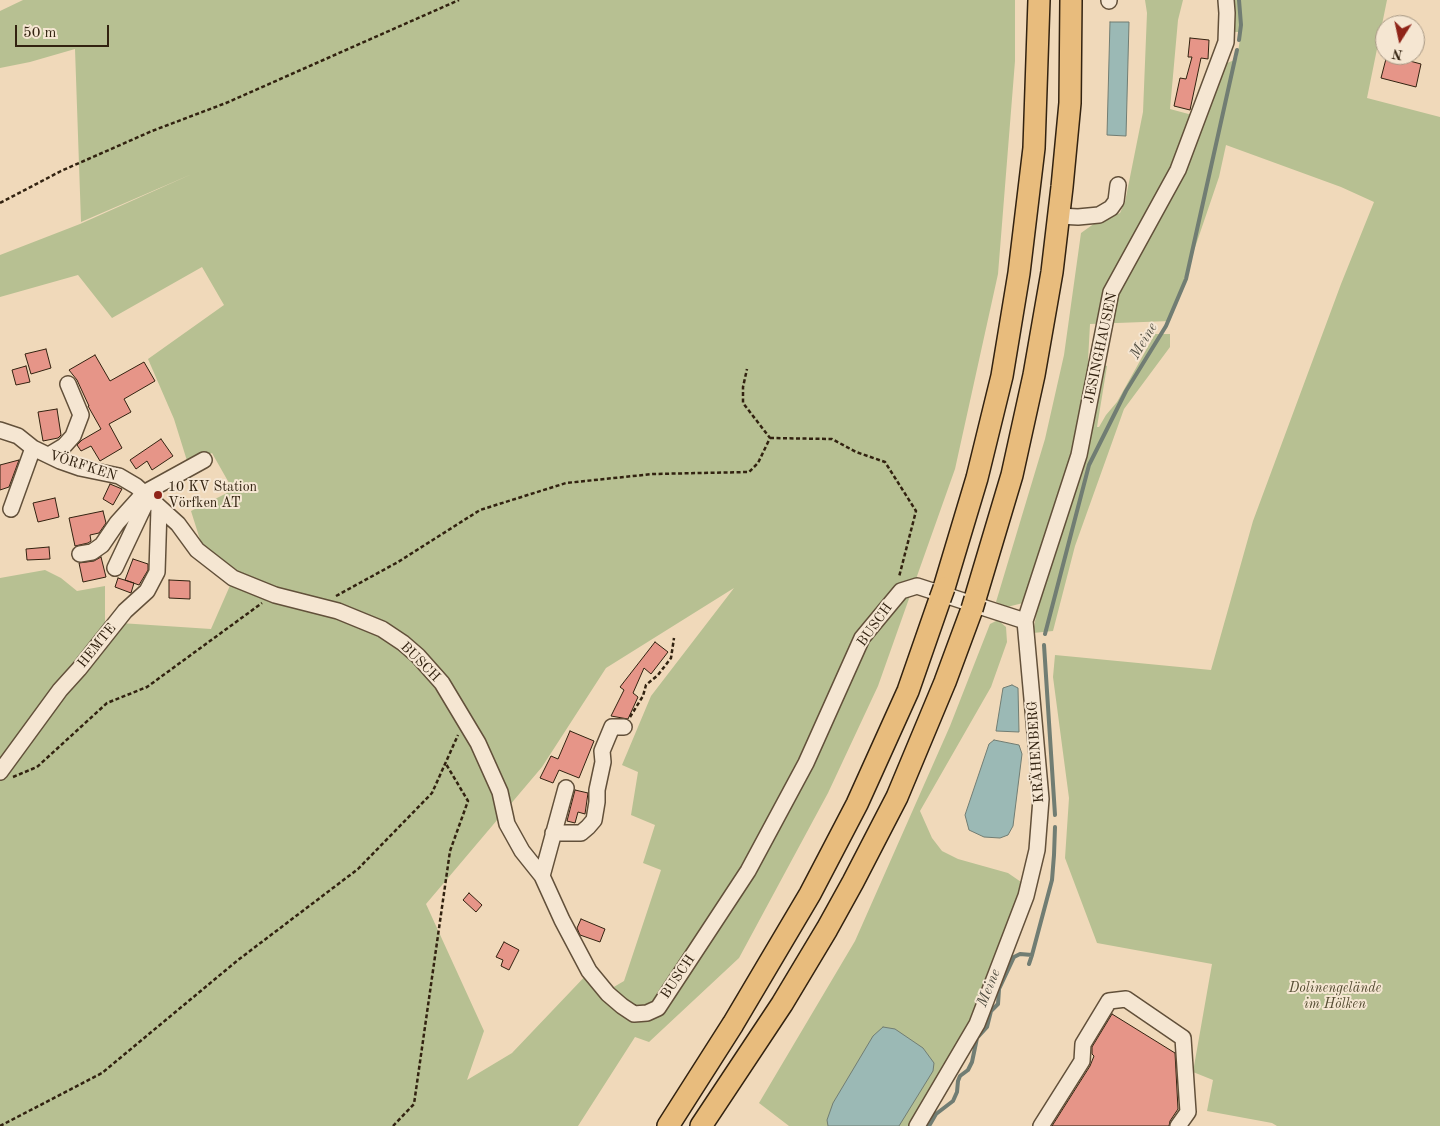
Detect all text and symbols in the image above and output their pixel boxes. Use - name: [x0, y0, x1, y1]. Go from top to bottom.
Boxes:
- scale bar: [18, 15, 111, 47]
- north arrow: [1375, 15, 1425, 65]
- text: 50 m: [23, 26, 57, 41]
- text: N: [1391, 46, 1404, 62]
- street label: JESINGHAUSEN: [1081, 291, 1121, 405]
- water label: Meine: [1126, 320, 1162, 362]
- street label: VÖRFKEN: [47, 447, 119, 485]
- place label: 10 KV Station Vörfken AT: [168, 479, 257, 512]
- marker: 10 KV Station Vörfken AT: [152, 489, 164, 501]
- street label: BUSCH: [854, 600, 896, 650]
- street label: HEMTE: [74, 620, 120, 672]
- street label: BUSCH: [397, 639, 443, 685]
- street label: KRÄHENBERG: [1024, 700, 1048, 804]
- street label: BUSCH: [657, 952, 699, 1002]
- water label: Meine: [973, 966, 1005, 1010]
- park label: Dolinengelände im Hölken: [1289, 980, 1381, 1012]

